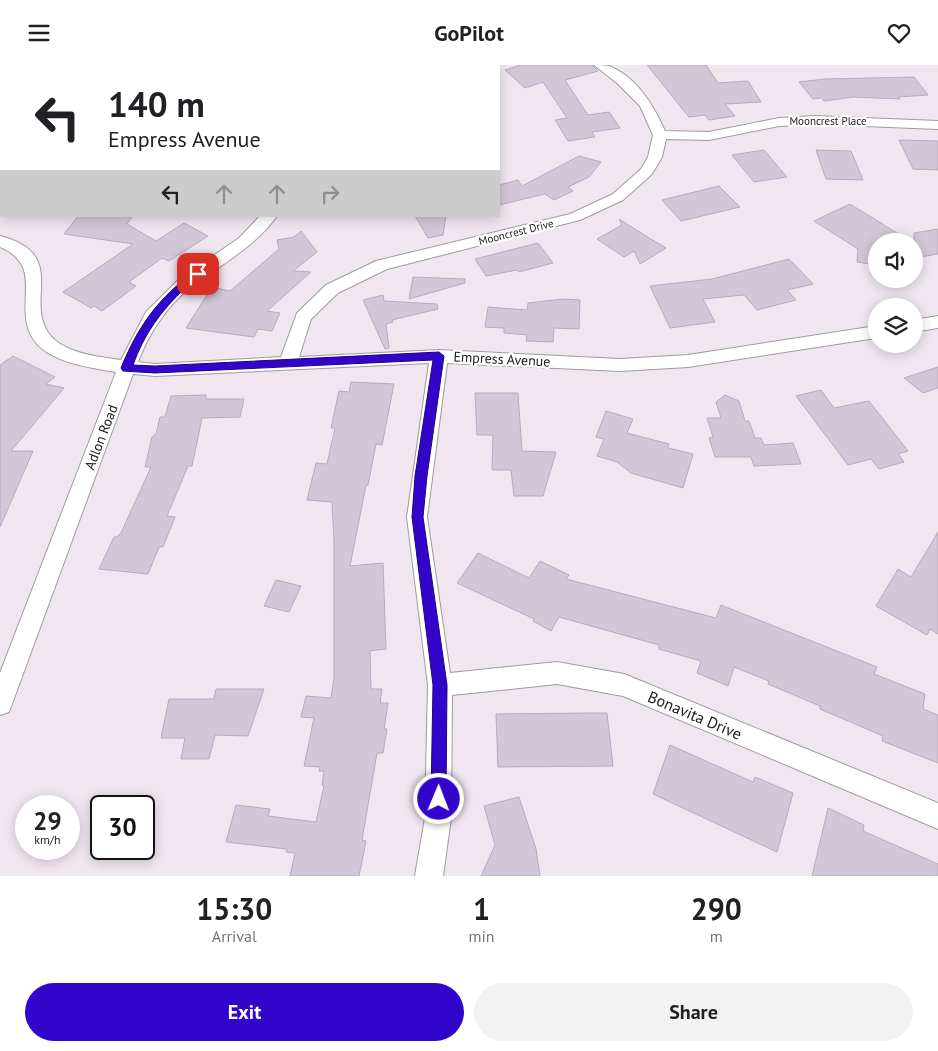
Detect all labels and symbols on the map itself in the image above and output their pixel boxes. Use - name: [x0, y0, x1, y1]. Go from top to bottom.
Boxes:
- street label: Mooncrest Place: [789, 114, 867, 128]
- street label: Mooncrest Drive: [477, 216, 555, 248]
- pin: [177, 253, 219, 295]
- street label: Empress Avenue: [453, 347, 551, 371]
- street label: Adlon Road: [80, 402, 122, 472]
- street label: Bonavita Drive: [645, 686, 745, 744]
- position arrow: [412, 772, 464, 824]
- speed limit sign: 30: [90, 795, 155, 860]

